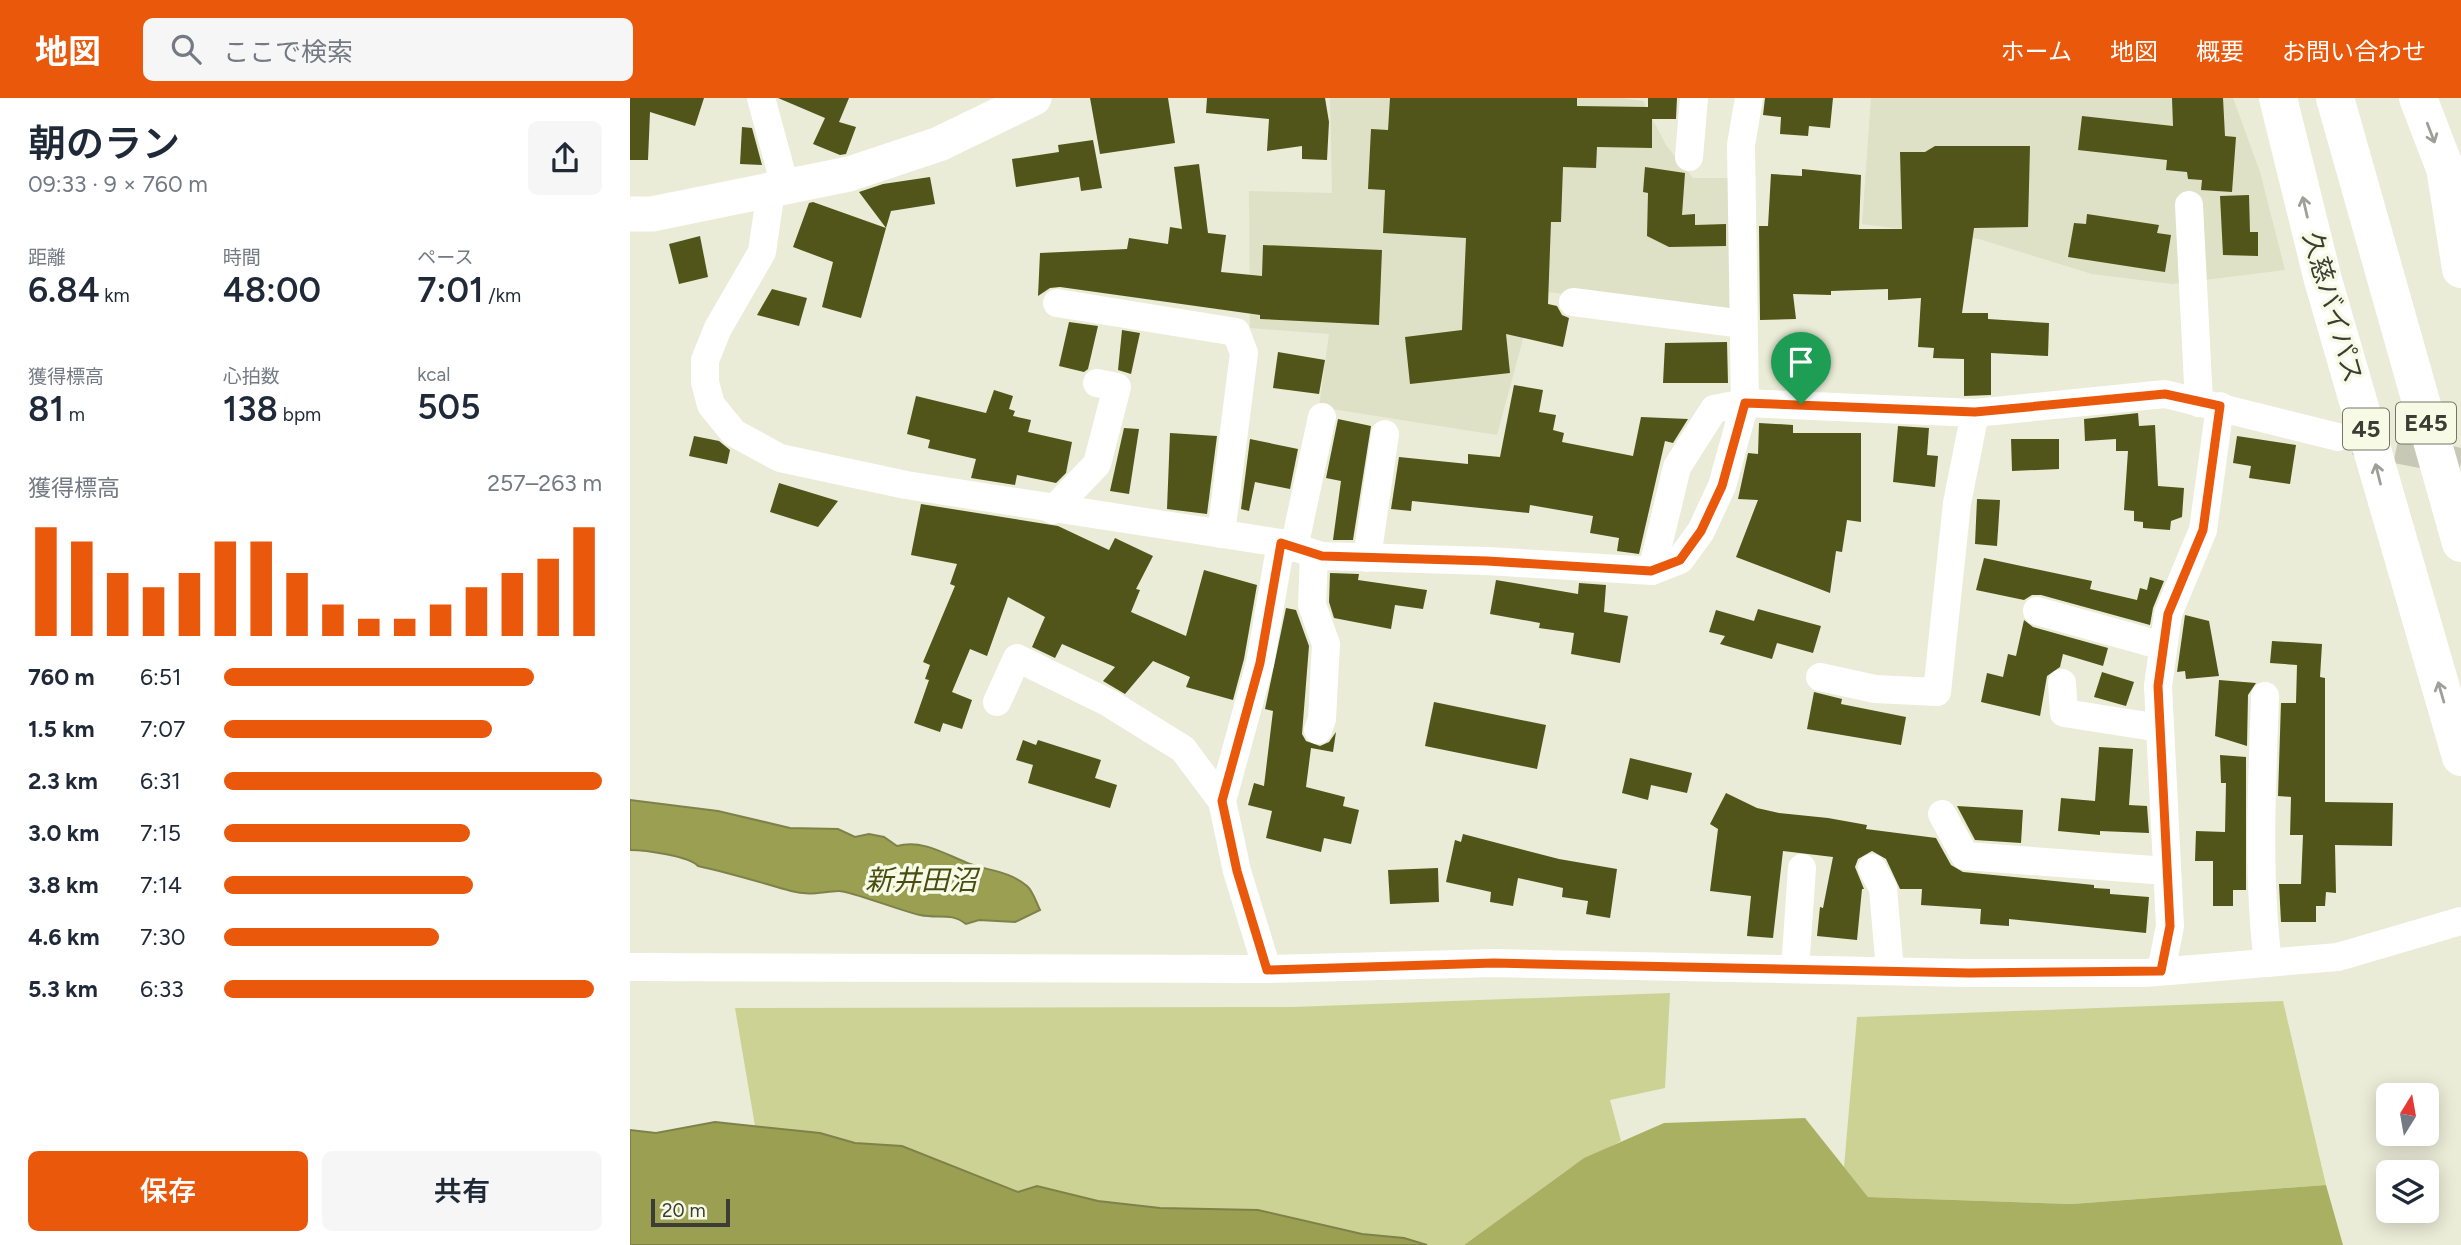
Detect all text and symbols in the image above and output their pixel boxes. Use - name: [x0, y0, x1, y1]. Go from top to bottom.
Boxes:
- search box: [143, 18, 633, 81]
- icon: search: [167, 30, 205, 68]
- text: 地図: [35, 32, 101, 71]
- text: ここで検索: [223, 36, 353, 68]
- text: ホーム: [2001, 37, 2072, 66]
- text: 地図: [2110, 37, 2158, 66]
- text: 概要: [2196, 37, 2244, 66]
- text: お問い合わせ: [2282, 37, 2426, 66]
- text: 朝のラン: [28, 121, 180, 167]
- button: share: [528, 121, 602, 195]
- one-way arrow: [2426, 121, 2439, 143]
- text: 09:33 · 9 × 760 m: [28, 170, 208, 198]
- one-way arrow: [2298, 196, 2312, 219]
- street label: 久慈バイパス: [2296, 228, 2370, 386]
- text: 距離: [28, 246, 66, 269]
- text: 時間: [223, 246, 261, 269]
- text: ペース: [417, 246, 473, 269]
- text: 6.84: [28, 269, 100, 311]
- text: 48:00: [223, 269, 321, 311]
- text: 7:01: [417, 269, 484, 311]
- text: km: [100, 284, 130, 307]
- text: /km: [484, 284, 521, 307]
- pin: [1771, 332, 1831, 404]
- icon: arrive: [1782, 343, 1820, 381]
- text: kcal: [417, 363, 451, 386]
- text: 獲得標高: [28, 365, 104, 388]
- text: 心拍数: [223, 365, 280, 388]
- text: 505: [417, 386, 480, 428]
- text: 81: [28, 388, 64, 430]
- text: 138: [223, 388, 278, 430]
- road number: E45: [2396, 402, 2456, 444]
- text: m: [64, 403, 85, 426]
- text: bpm: [278, 403, 321, 426]
- road number: 45: [2343, 408, 2389, 450]
- one-way arrow: [2370, 463, 2383, 485]
- text: 257–263 m: [487, 469, 602, 497]
- text: 獲得標高: [28, 474, 120, 502]
- text: 760 m: [28, 663, 95, 691]
- text: 6:51: [140, 663, 182, 691]
- one-way arrow: [2434, 681, 2447, 704]
- text: 1.5 km: [28, 715, 95, 743]
- text: 7:07: [140, 715, 185, 743]
- text: 2.3 km: [28, 767, 98, 795]
- text: 6:31: [140, 767, 181, 795]
- text: 3.0 km: [28, 819, 99, 847]
- text: 7:15: [140, 819, 181, 847]
- water label: 新井田沼: [865, 863, 981, 897]
- text: 3.8 km: [28, 871, 98, 899]
- text: 7:14: [140, 871, 182, 899]
- text: 4.6 km: [28, 923, 100, 951]
- text: 7:30: [140, 923, 185, 951]
- text: 5.3 km: [28, 975, 98, 1003]
- text: 6:33: [140, 975, 184, 1003]
- north arrow: [2376, 1083, 2440, 1146]
- map controls: [2376, 1083, 2439, 1223]
- button: 保存: [28, 1151, 308, 1231]
- button: 共有: [322, 1151, 602, 1231]
- button: layers: [2376, 1160, 2439, 1223]
- scale bar: [651, 1196, 730, 1228]
- text: 20 m: [662, 1199, 706, 1222]

